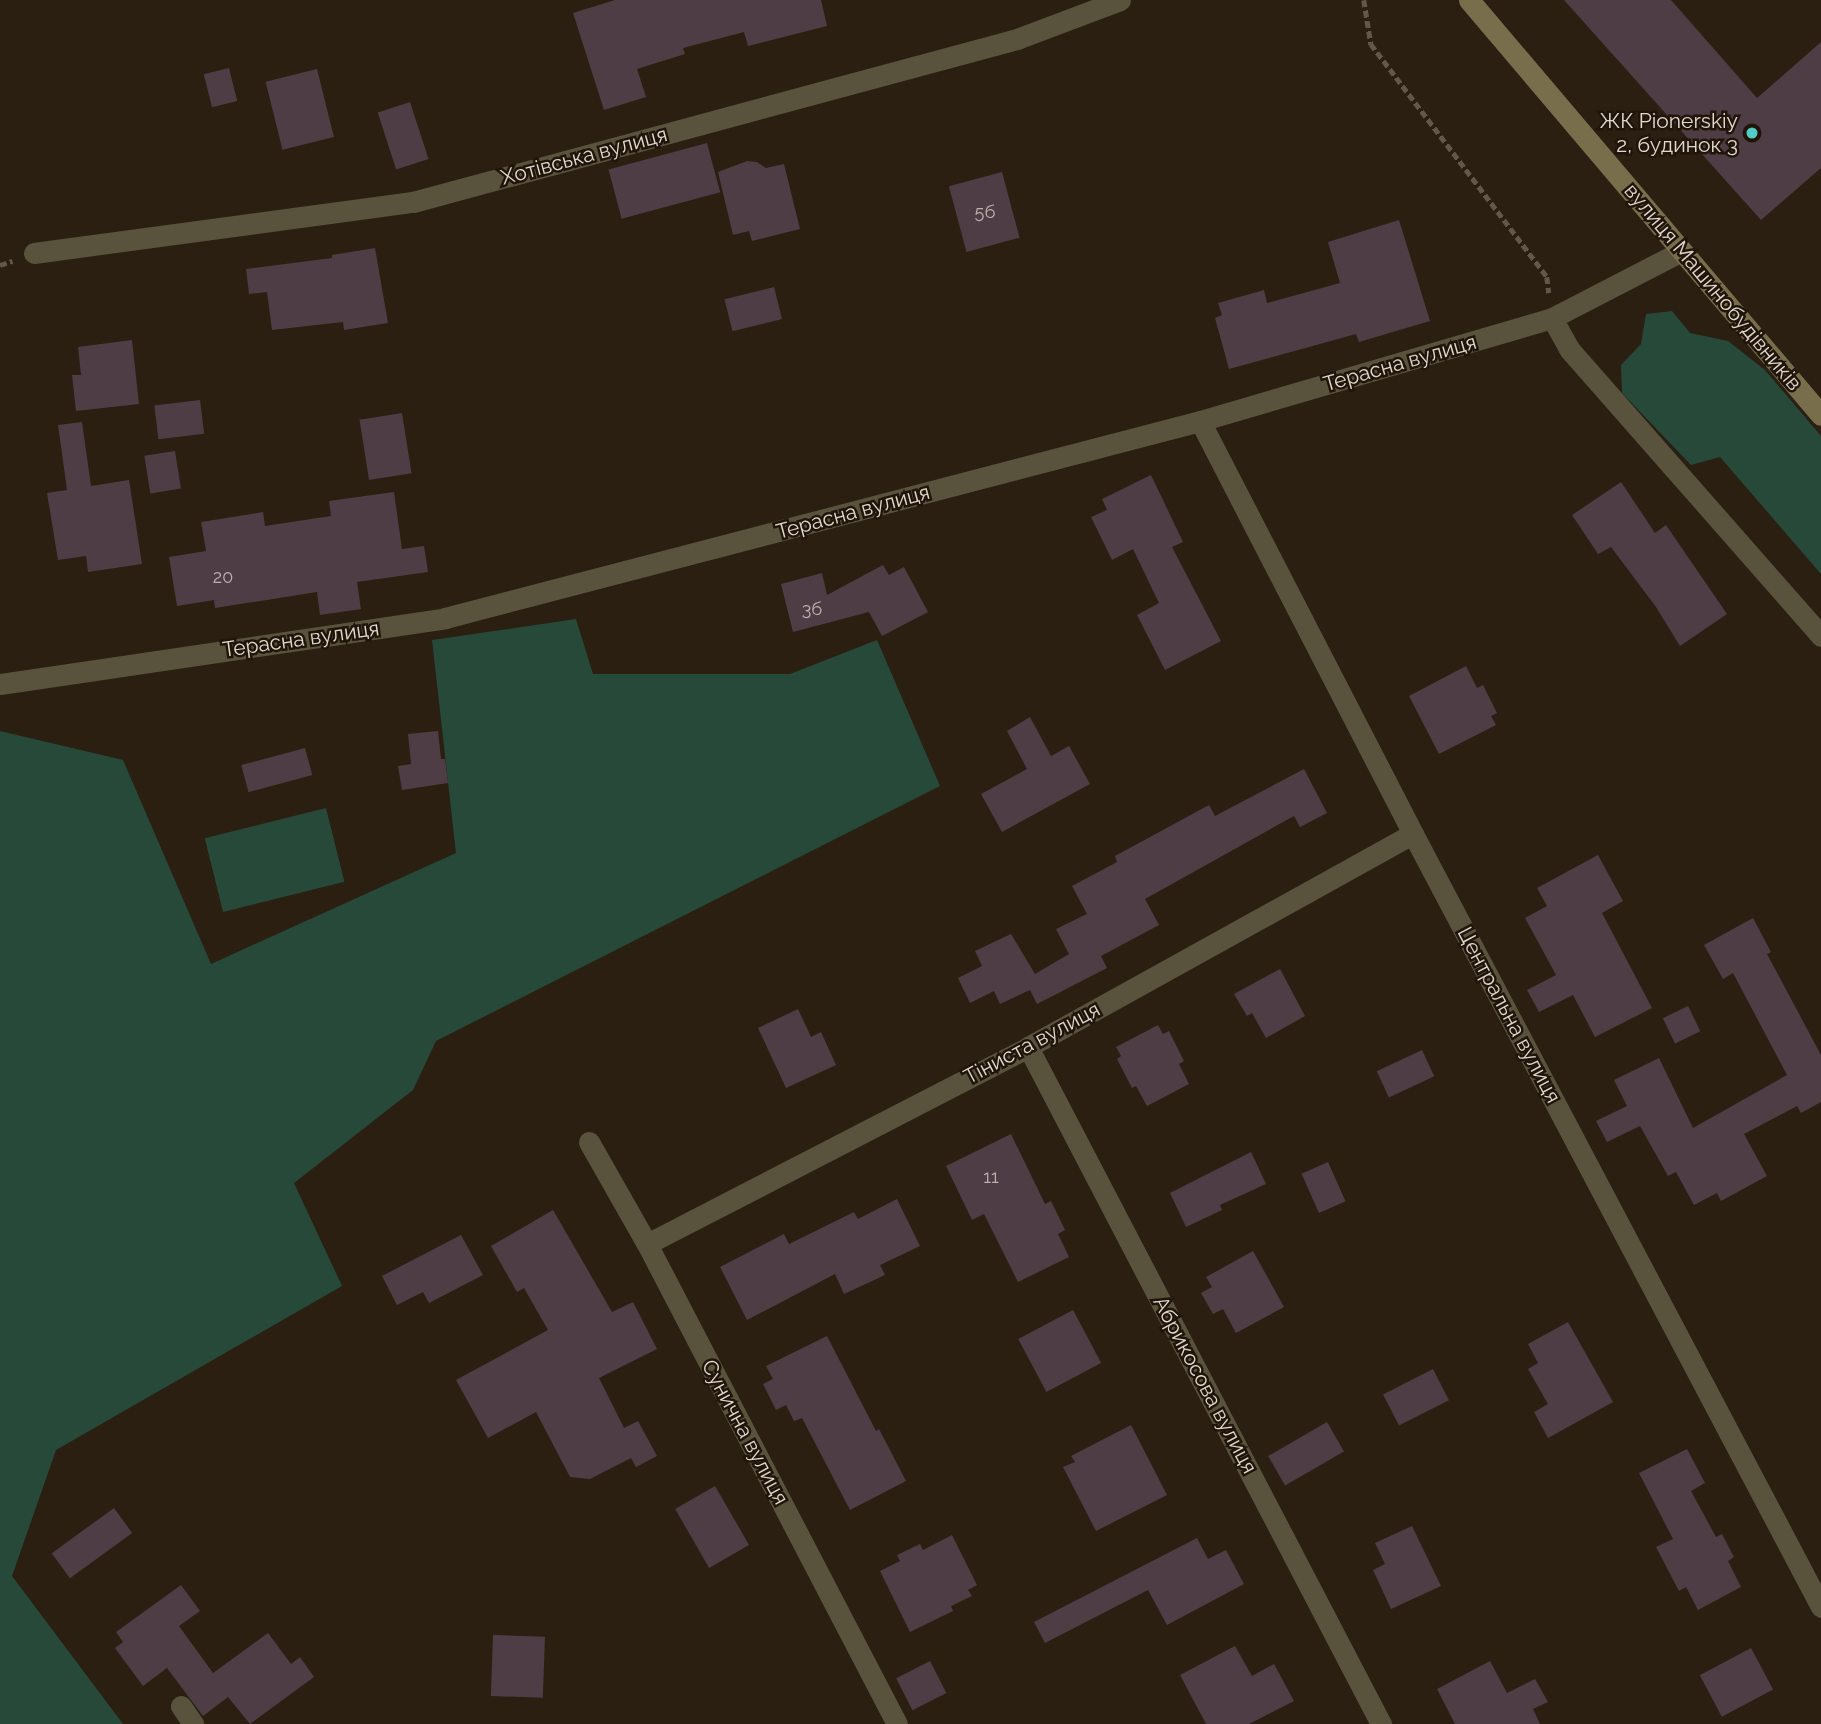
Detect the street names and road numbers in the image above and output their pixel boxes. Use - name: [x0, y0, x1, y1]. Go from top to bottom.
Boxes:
- street label: Хотівська вулиця: [498, 122, 670, 190]
- street label: вулиця Машинобудівників: [1619, 178, 1807, 396]
- street label: Терасна вулиця: [1321, 329, 1479, 397]
- street label: Терасна вулиця: [774, 479, 932, 545]
- street label: Терасна вулиця: [221, 616, 381, 662]
- street label: Центральна вулиця: [1452, 923, 1566, 1107]
- street label: Тіниста вулиця: [960, 997, 1104, 1089]
- street label: Абрикосова вулиця: [1148, 1292, 1262, 1478]
- street label: Сунична вулиця: [696, 1355, 794, 1509]

